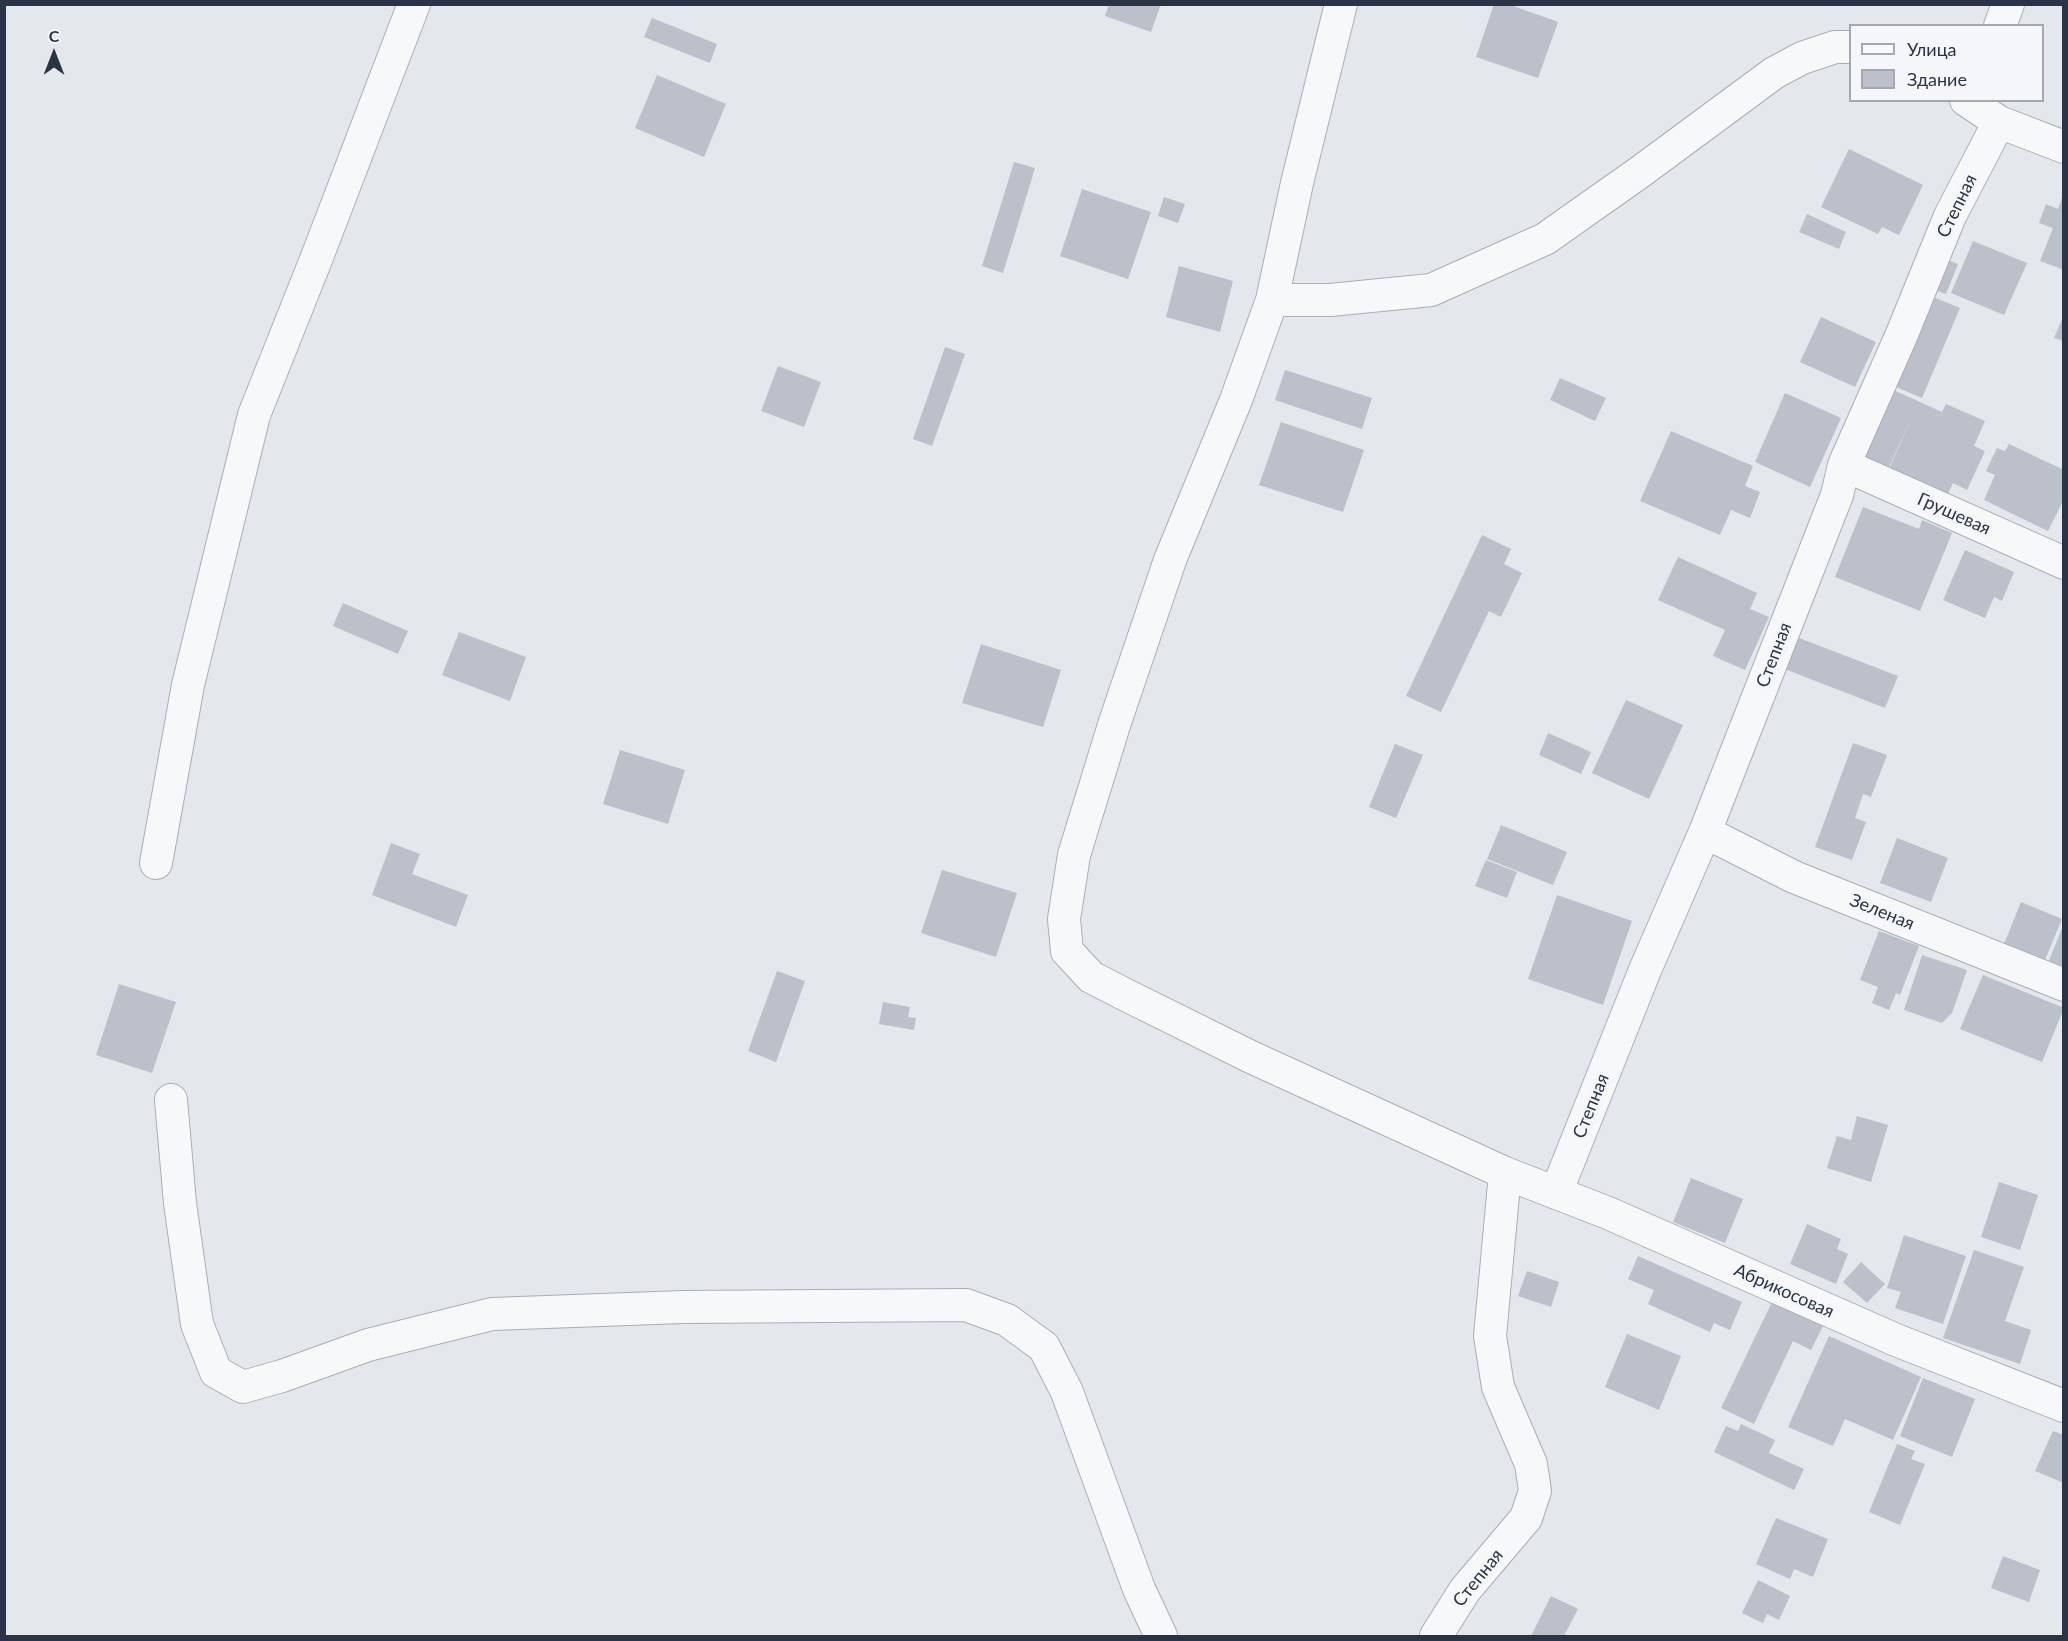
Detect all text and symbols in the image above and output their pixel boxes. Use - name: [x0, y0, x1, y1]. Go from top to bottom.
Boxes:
- north arrow: [24, 24, 84, 84]
- legend: [1849, 24, 2044, 102]
- text: С: [49, 26, 59, 45]
- text: Улица: [1907, 38, 1957, 60]
- text: Здание: [1907, 68, 1967, 90]
- street label: Степная: [1932, 171, 1982, 241]
- street label: Грушевая: [1914, 488, 1994, 540]
- street label: Степная: [1752, 619, 1796, 691]
- street label: Зеленая: [1847, 889, 1917, 935]
- street label: Степная: [1568, 1070, 1614, 1142]
- street label: Абрикосовая: [1731, 1259, 1837, 1323]
- street label: Степная: [1448, 1545, 1508, 1611]

